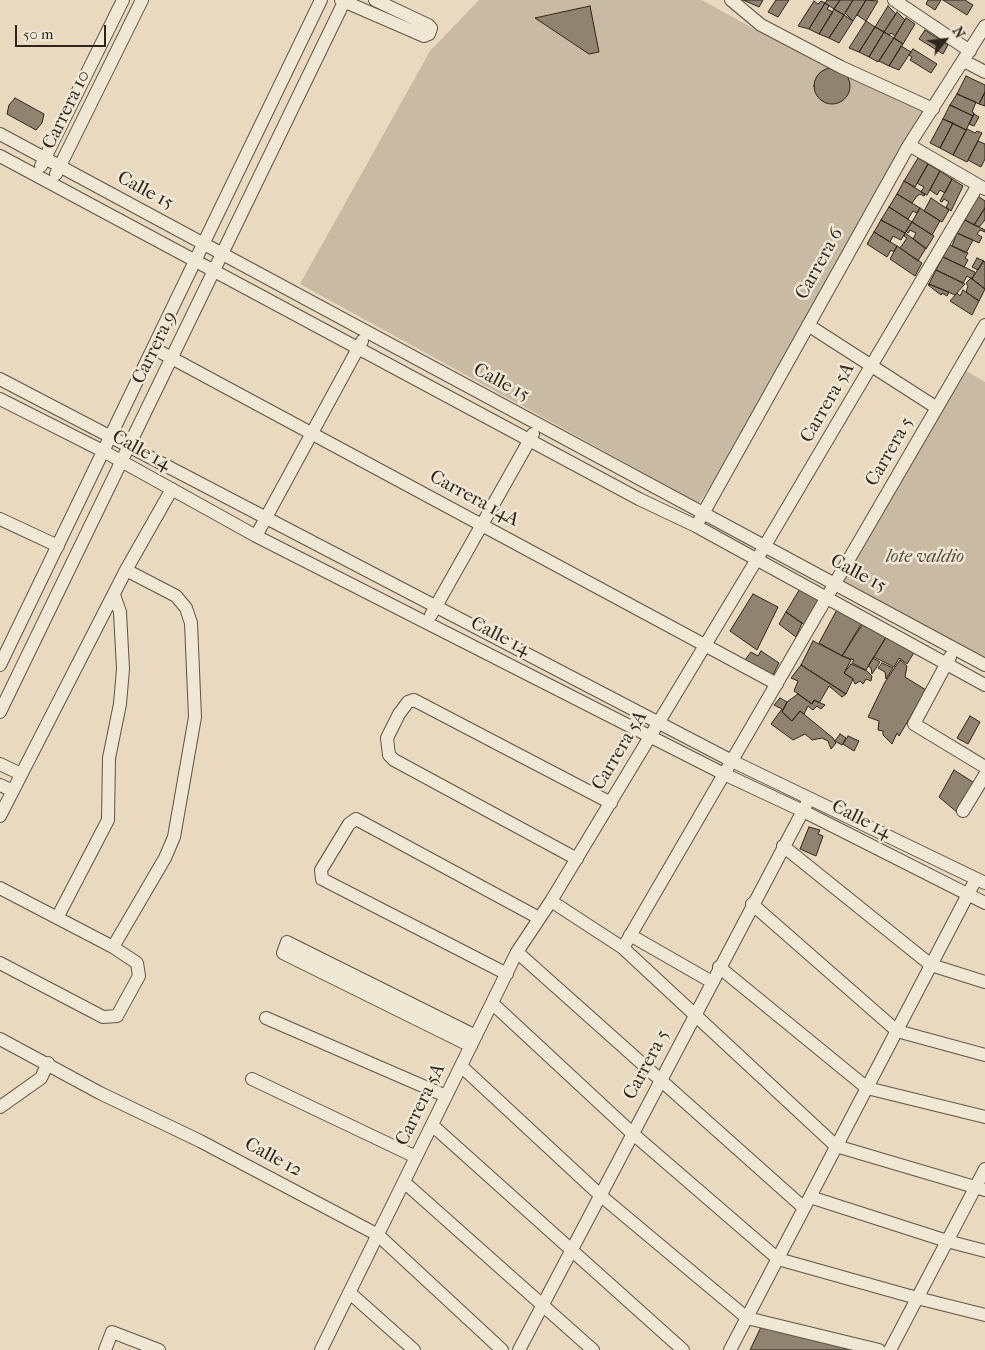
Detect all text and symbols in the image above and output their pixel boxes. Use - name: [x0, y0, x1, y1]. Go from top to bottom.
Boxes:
- scale bar: [18, 15, 109, 47]
- north arrow: [920, 15, 970, 65]
- text: N: [949, 24, 969, 41]
- text: 50 m: [23, 25, 53, 43]
- street label: Carrera 10: [38, 67, 96, 153]
- street label: Calle 15: [113, 167, 177, 215]
- street label: Carrera 6: [791, 224, 849, 304]
- street label: Carrera 9: [128, 308, 182, 388]
- street label: Calle 15: [469, 359, 533, 407]
- street label: Carrera 5A: [796, 359, 860, 447]
- street label: Carrera 5: [861, 413, 919, 491]
- street label: Calle 14: [108, 426, 174, 476]
- street label: Carrera 14A: [425, 466, 523, 532]
- park label: lote valdio: [886, 546, 964, 568]
- street label: Calle 15: [826, 550, 890, 598]
- street label: Calle 14: [467, 612, 533, 662]
- street label: Carrera 5A: [587, 707, 653, 795]
- street label: Calle 14: [828, 795, 894, 845]
- street label: Carrera 5: [619, 1026, 675, 1104]
- street label: Carrera 5A: [391, 1060, 451, 1150]
- street label: Calle 12: [240, 1133, 306, 1183]

